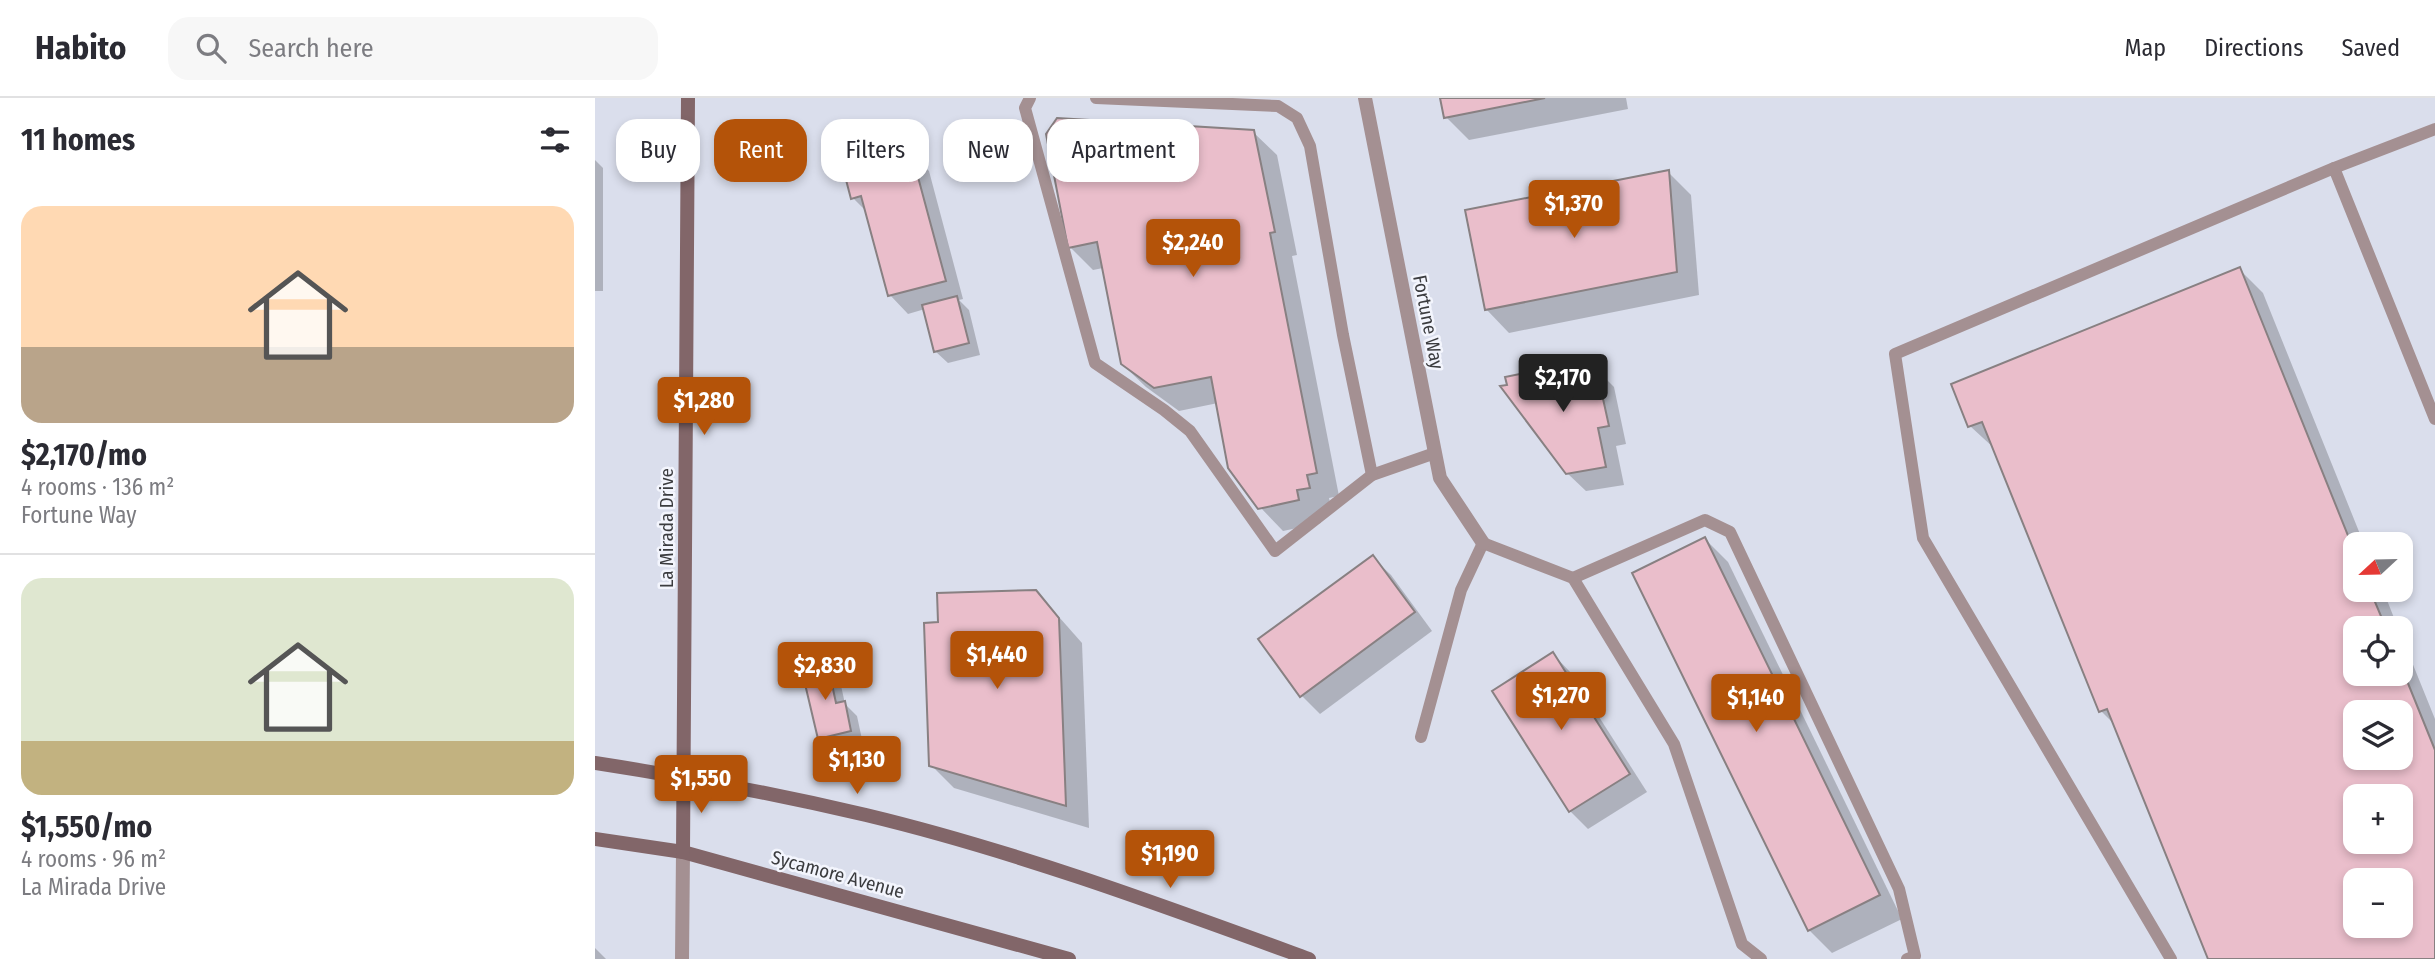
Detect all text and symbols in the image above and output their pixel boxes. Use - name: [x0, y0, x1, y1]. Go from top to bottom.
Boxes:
- search box: [168, 17, 658, 80]
- text: Habito: [35, 28, 126, 68]
- icon: search: [192, 29, 230, 67]
- text: Search here: [248, 33, 374, 64]
- text: Map: [2125, 34, 2166, 62]
- text: Directions: [2204, 34, 2303, 62]
- text: Saved: [2341, 34, 2400, 62]
- chip: Buy: [616, 119, 700, 182]
- chip: Rent: [714, 119, 807, 182]
- chip: Filters: [821, 119, 929, 182]
- chip: New: [943, 119, 1033, 182]
- chip: Apartment: [1047, 119, 1199, 182]
- icon: filters: [536, 121, 574, 159]
- text: 11 homes: [21, 122, 135, 158]
- pin: $1,370: [1517, 180, 1631, 240]
- text: $1,370: [1545, 189, 1603, 217]
- pin: $2,240: [1136, 220, 1250, 279]
- text: $2,240: [1162, 228, 1224, 256]
- icon: home: [235, 252, 361, 378]
- street label: Fortune Way: [1408, 273, 1449, 372]
- pin: $2,170: [1506, 354, 1620, 414]
- text: $2,170: [1535, 363, 1591, 391]
- pin: $1,280: [647, 378, 761, 437]
- text: $1,280: [674, 386, 734, 414]
- text: $2,170/mo: [21, 437, 147, 473]
- street label: La Mirada Drive: [655, 468, 678, 588]
- text: 4 rooms · 136 m²: [21, 473, 174, 501]
- text: Fortune Way: [21, 501, 137, 529]
- north arrow: [2343, 532, 2413, 602]
- map controls: [2343, 532, 2413, 938]
- button: locate: [2343, 616, 2413, 686]
- icon: home: [235, 624, 361, 750]
- pin: $1,440: [940, 632, 1054, 691]
- text: $1,440: [966, 640, 1028, 668]
- pin: $2,830: [768, 642, 882, 702]
- text: $2,830: [794, 651, 856, 679]
- pin: $1,270: [1504, 672, 1618, 732]
- pin: $1,140: [1699, 674, 1813, 734]
- text: $1,270: [1532, 681, 1590, 709]
- text: $1,140: [1727, 683, 1785, 711]
- button: layers: [2343, 700, 2413, 770]
- pin: $1,130: [800, 736, 914, 796]
- text: $1,130: [829, 745, 885, 773]
- pin: $1,550: [644, 756, 758, 815]
- text: $1,550: [671, 764, 731, 792]
- button: +: [2343, 784, 2413, 854]
- text: $1,550/mo: [21, 809, 152, 845]
- pin: $1,190: [1113, 830, 1227, 890]
- text: $1,190: [1141, 839, 1199, 867]
- text: 4 rooms · 96 m²: [21, 845, 166, 873]
- street label: Sycamore Avenue: [769, 846, 907, 903]
- button: −: [2343, 868, 2413, 938]
- text: La Mirada Drive: [21, 873, 166, 901]

